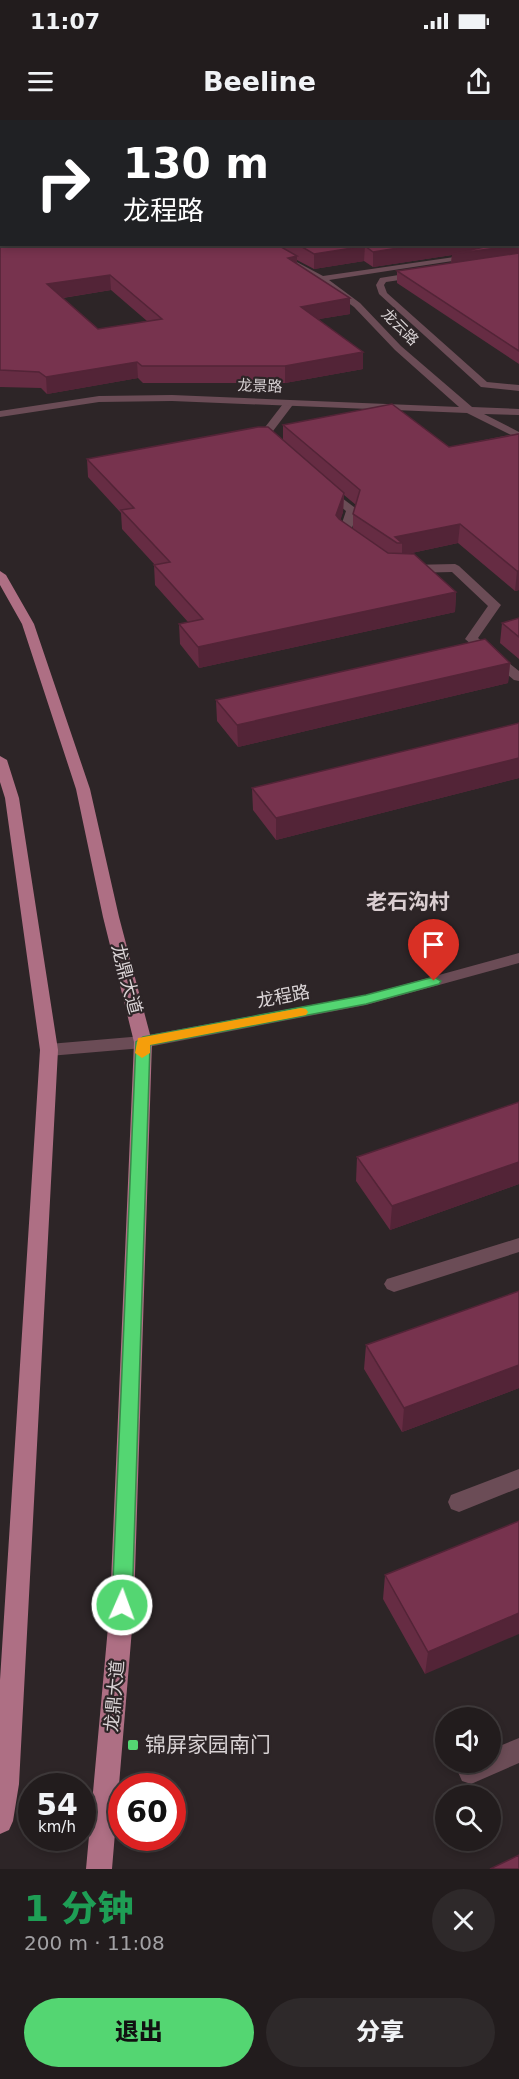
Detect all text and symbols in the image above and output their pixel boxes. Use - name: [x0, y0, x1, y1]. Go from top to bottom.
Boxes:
- text: 11:07: [30, 9, 100, 34]
- icon: menu: [24, 65, 57, 98]
- icon: share: [462, 65, 495, 98]
- text: Beeline: [203, 66, 316, 97]
- text: 130 m: [123, 139, 269, 188]
- icon: right: [24, 144, 102, 222]
- text: 龙程路: [123, 195, 204, 226]
- street label: 龙云路: [378, 305, 422, 349]
- street label: 龙景路: [237, 376, 283, 396]
- district label: 老石沟村: [366, 890, 450, 914]
- pin: [408, 919, 459, 981]
- icon: arrive: [417, 928, 450, 961]
- street label: 龙鼎大道: [108, 942, 146, 1016]
- street label: 龙程路: [254, 981, 312, 1011]
- position arrow: [90, 1573, 154, 1637]
- street label: 龙鼎大道: [100, 1659, 128, 1733]
- map controls: [435, 1707, 501, 1851]
- button: sound: [435, 1707, 501, 1773]
- place label: 锦屏家园南门: [145, 1733, 271, 1757]
- marker: 锦屏家园南门: [126, 1738, 140, 1752]
- speed limit sign: 60: [108, 1773, 186, 1851]
- button: search: [435, 1785, 501, 1851]
- text: 54: [36, 1787, 78, 1822]
- text: km/h: [38, 1818, 76, 1836]
- text: 1 分钟: [24, 1888, 134, 1929]
- button: close: [432, 1889, 495, 1952]
- text: 200 m · 11:08: [24, 1931, 165, 1955]
- button: 退出: [24, 1998, 254, 2067]
- button: 分享: [266, 1998, 495, 2067]

